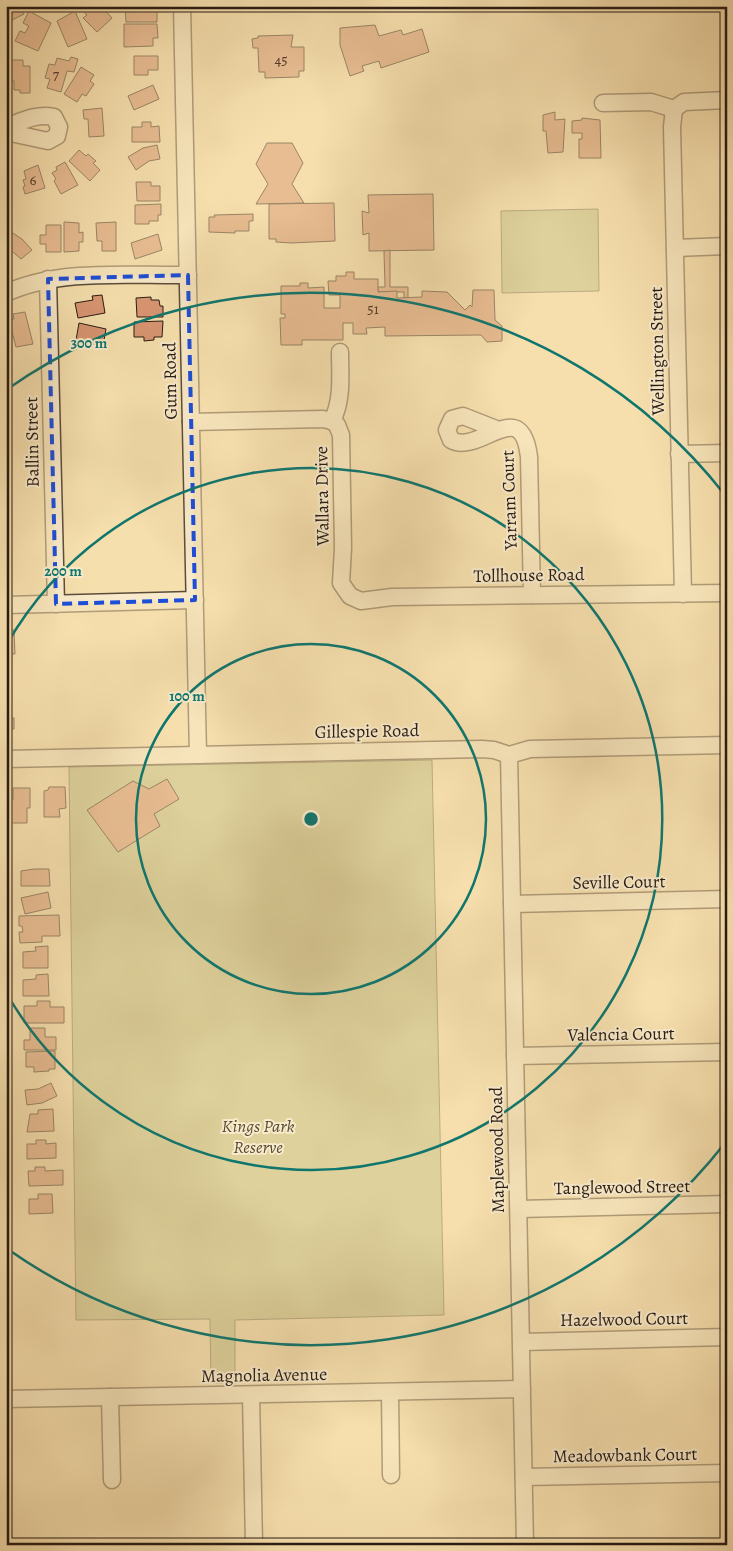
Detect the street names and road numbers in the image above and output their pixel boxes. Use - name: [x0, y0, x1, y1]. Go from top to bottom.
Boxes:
- street label: Wellington Street: [644, 286, 670, 417]
- street label: Gum Road: [157, 342, 183, 420]
- street label: Ballin Street: [19, 396, 45, 488]
- street label: Wallara Drive: [309, 446, 335, 547]
- street label: Yarram Court: [495, 450, 523, 551]
- street label: Tollhouse Road: [473, 562, 585, 588]
- street label: Gillespie Road: [315, 718, 420, 744]
- street label: Seville Court: [572, 869, 666, 895]
- street label: Valencia Court: [566, 1021, 675, 1047]
- street label: Maplewood Road: [484, 1086, 510, 1213]
- street label: Tanglewood Street: [554, 1174, 690, 1200]
- street label: Hazelwood Court: [560, 1306, 688, 1332]
- street label: Magnolia Avenue: [201, 1362, 327, 1388]
- street label: Meadowbank Court: [552, 1442, 698, 1468]

